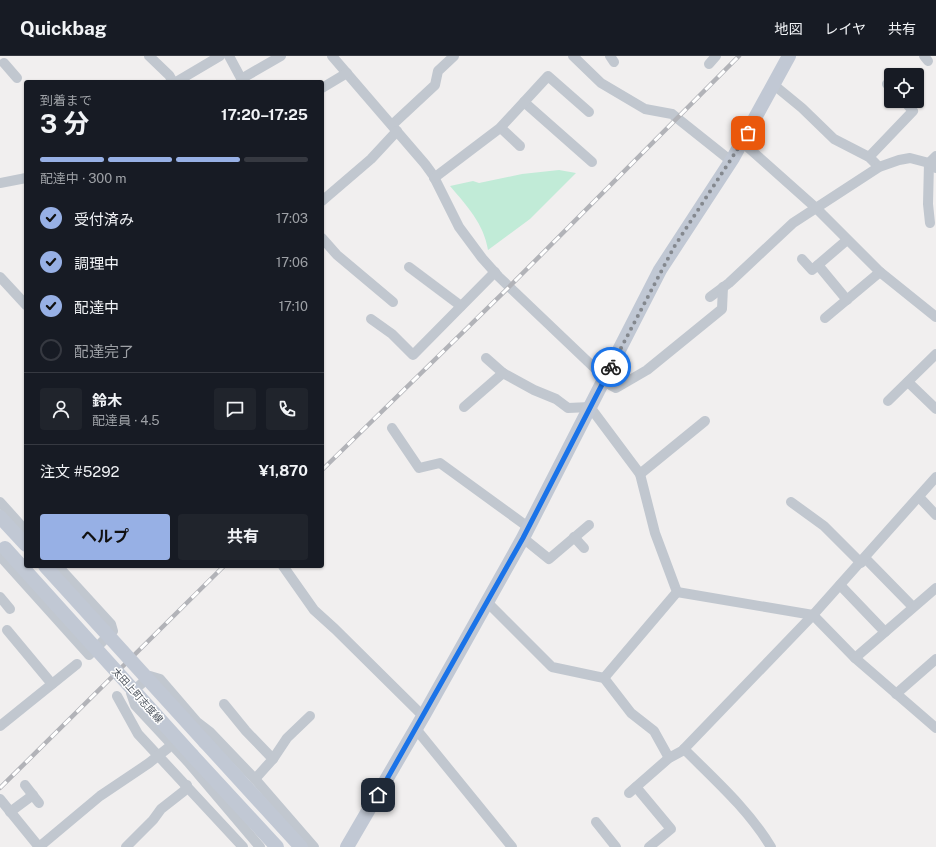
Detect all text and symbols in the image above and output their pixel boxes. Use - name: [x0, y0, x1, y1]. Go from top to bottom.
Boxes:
- text: Quickbag: [20, 17, 107, 39]
- text: 地図: [774, 21, 802, 37]
- text: レイヤ: [824, 21, 866, 37]
- text: 共有: [888, 21, 916, 37]
- map controls: [884, 68, 924, 108]
- button: locate: [884, 68, 924, 108]
- text: 到着まで: [40, 93, 92, 108]
- text: 17:20–17:25: [221, 106, 308, 123]
- text: 3 分: [40, 108, 89, 139]
- pin: [731, 116, 765, 150]
- icon: bag: [737, 122, 759, 144]
- text: 配達中 · 300 m: [40, 171, 127, 186]
- icon: check: [40, 207, 62, 229]
- text: 受付済み: [74, 211, 134, 228]
- text: 17:03: [276, 211, 308, 226]
- icon: check: [40, 251, 62, 273]
- text: 調理中: [74, 255, 119, 272]
- text: 17:06: [276, 255, 308, 270]
- icon: check: [40, 295, 62, 317]
- text: 配達中: [74, 299, 119, 316]
- text: 17:10: [279, 299, 308, 314]
- text: 配達完了: [74, 343, 134, 360]
- courier: [591, 347, 631, 387]
- icon: bike: [600, 356, 622, 378]
- button: person: [40, 388, 82, 430]
- button: chat: [214, 388, 256, 430]
- button: phone: [266, 388, 308, 430]
- text: 鈴木: [92, 392, 122, 409]
- text: 配達員 · 4.5: [92, 413, 160, 428]
- text: ¥1,870: [259, 462, 308, 479]
- text: 注文 #5292: [40, 463, 120, 480]
- button: ヘルプ: [40, 514, 170, 560]
- button: 共有: [178, 514, 308, 560]
- street label: 太田上町志度線: [110, 665, 166, 725]
- pin: [361, 778, 395, 812]
- icon: home: [367, 784, 389, 806]

